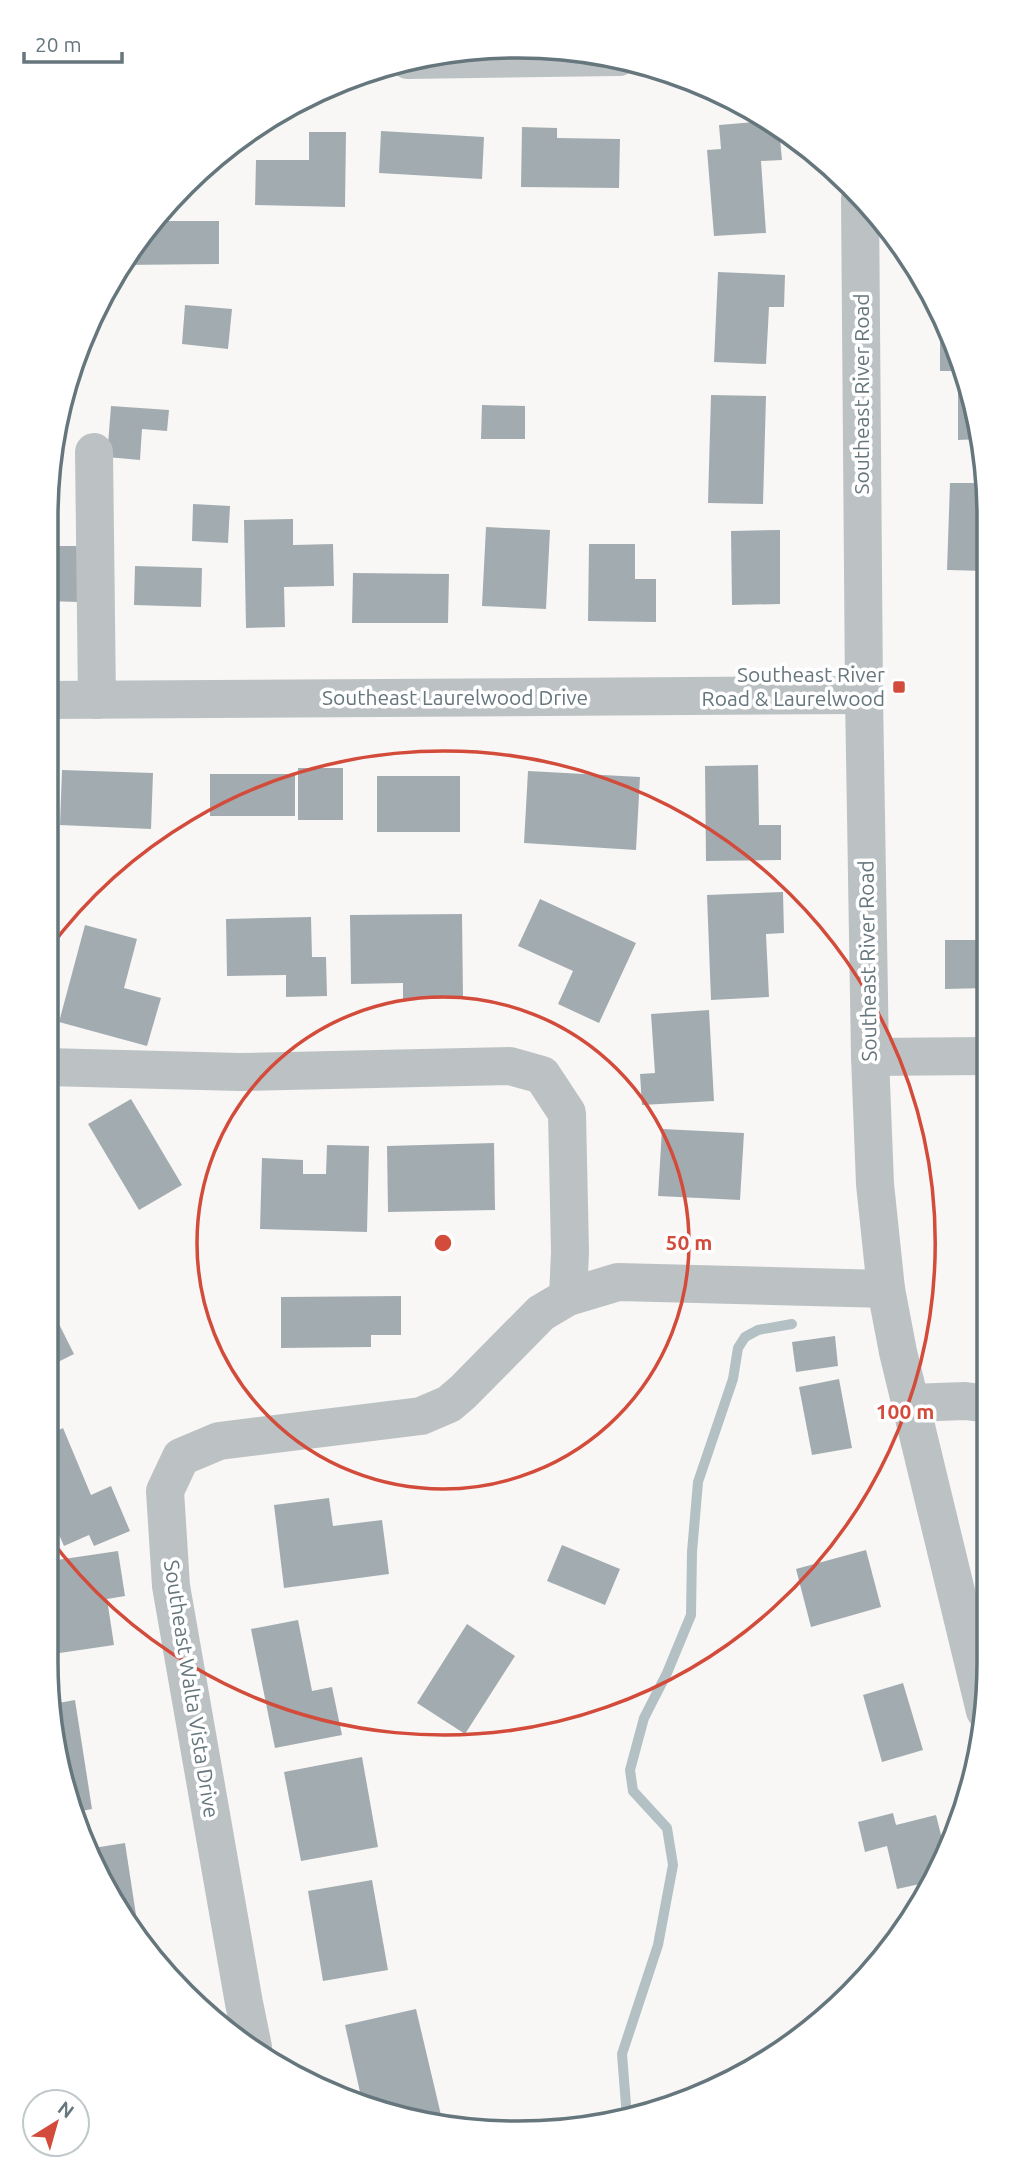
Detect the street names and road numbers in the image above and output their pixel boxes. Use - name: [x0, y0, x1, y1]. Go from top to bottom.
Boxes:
- street label: Southeast River Road: [849, 293, 873, 495]
- street label: Southeast Laurelwood Drive: [322, 685, 588, 709]
- street label: Southeast River Road: [853, 860, 881, 1062]
- street label: Southeast Walta Vista Drive: [160, 1558, 224, 1820]

